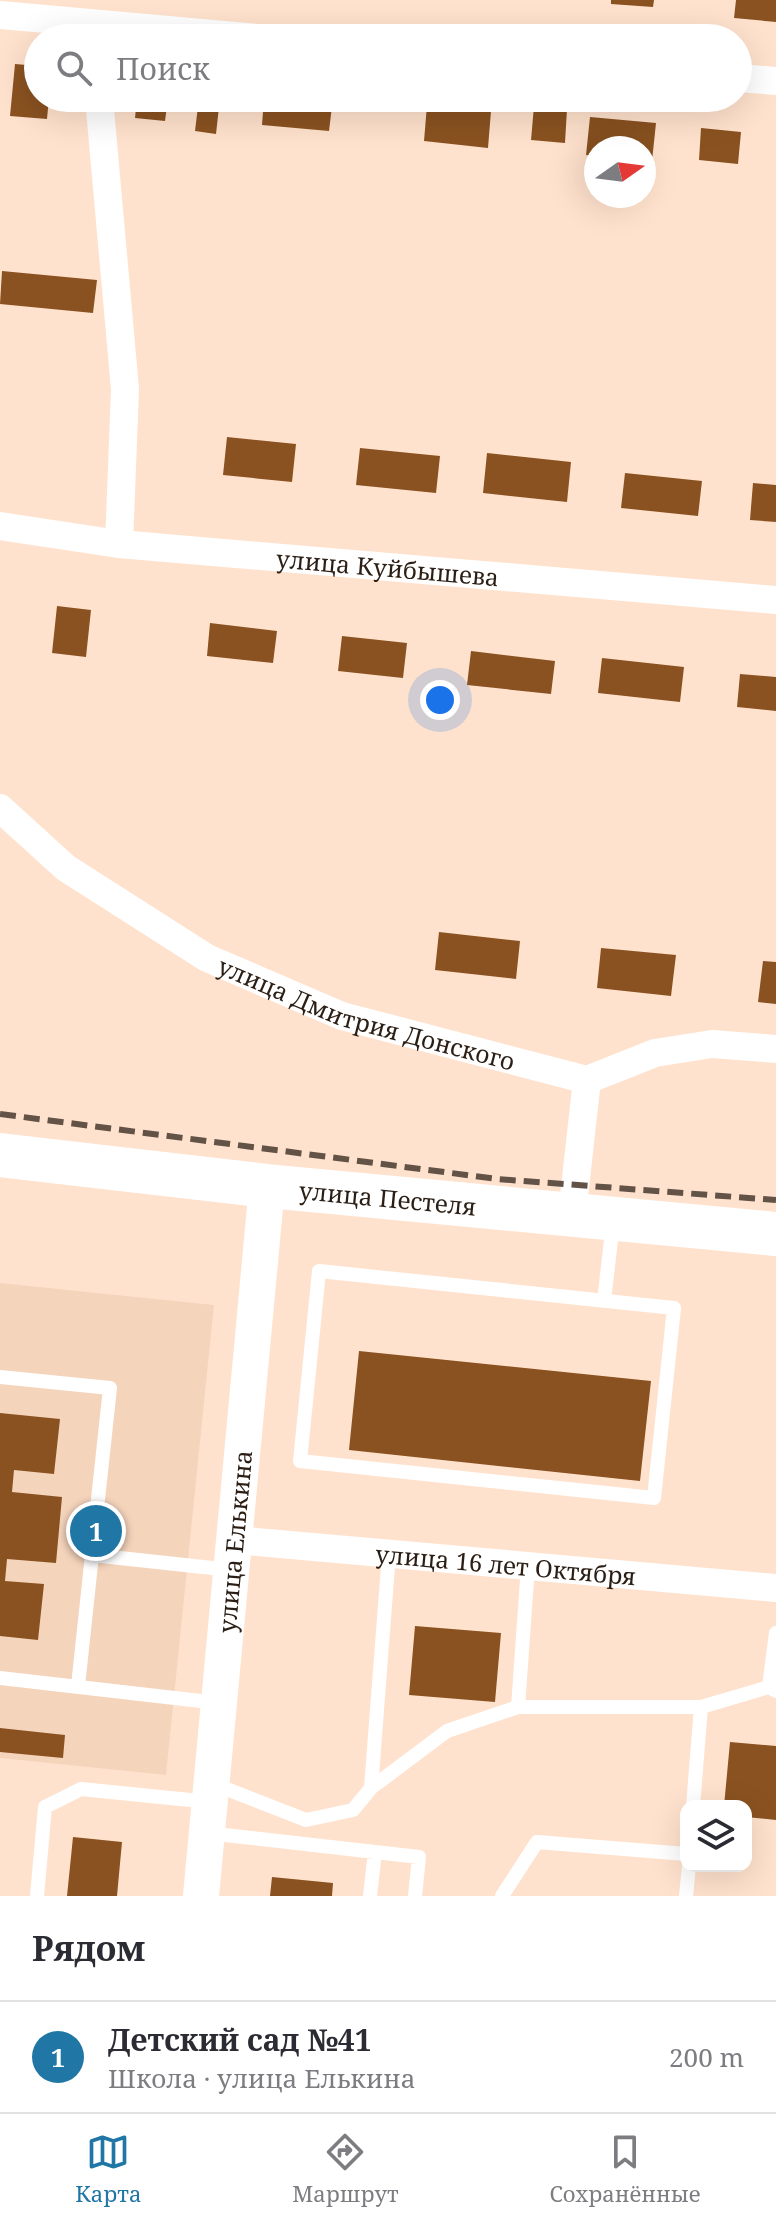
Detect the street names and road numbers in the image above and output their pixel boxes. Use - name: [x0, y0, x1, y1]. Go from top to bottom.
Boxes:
- street label: улица Куйбышева: [275, 541, 500, 593]
- street label: улица Дмитрия Донского: [213, 948, 519, 1077]
- street label: улица Пестеля: [298, 1173, 478, 1222]
- street label: улица Елькина: [209, 1449, 259, 1634]
- street label: улица 16 лет Октября: [374, 1536, 638, 1592]

